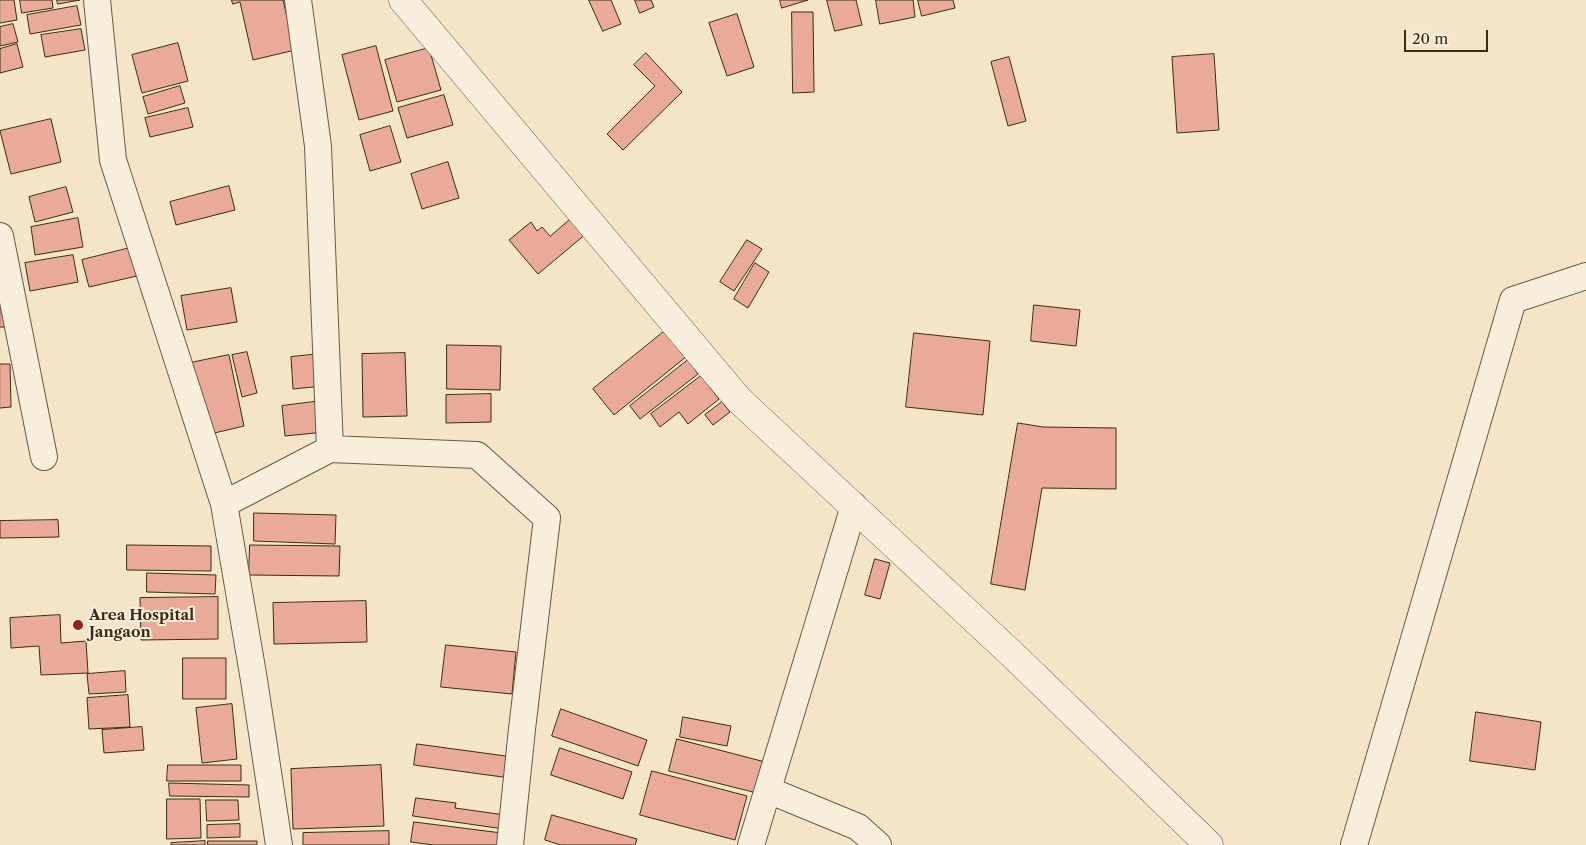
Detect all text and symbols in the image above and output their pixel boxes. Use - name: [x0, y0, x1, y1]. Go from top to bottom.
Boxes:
- scale bar: [1406, 20, 1490, 52]
- text: 20 m: [1412, 29, 1448, 48]
- place label: Area Hospital Jangaon: [89, 607, 194, 642]
- marker: Area Hospital Jangaon: [71, 618, 85, 632]

